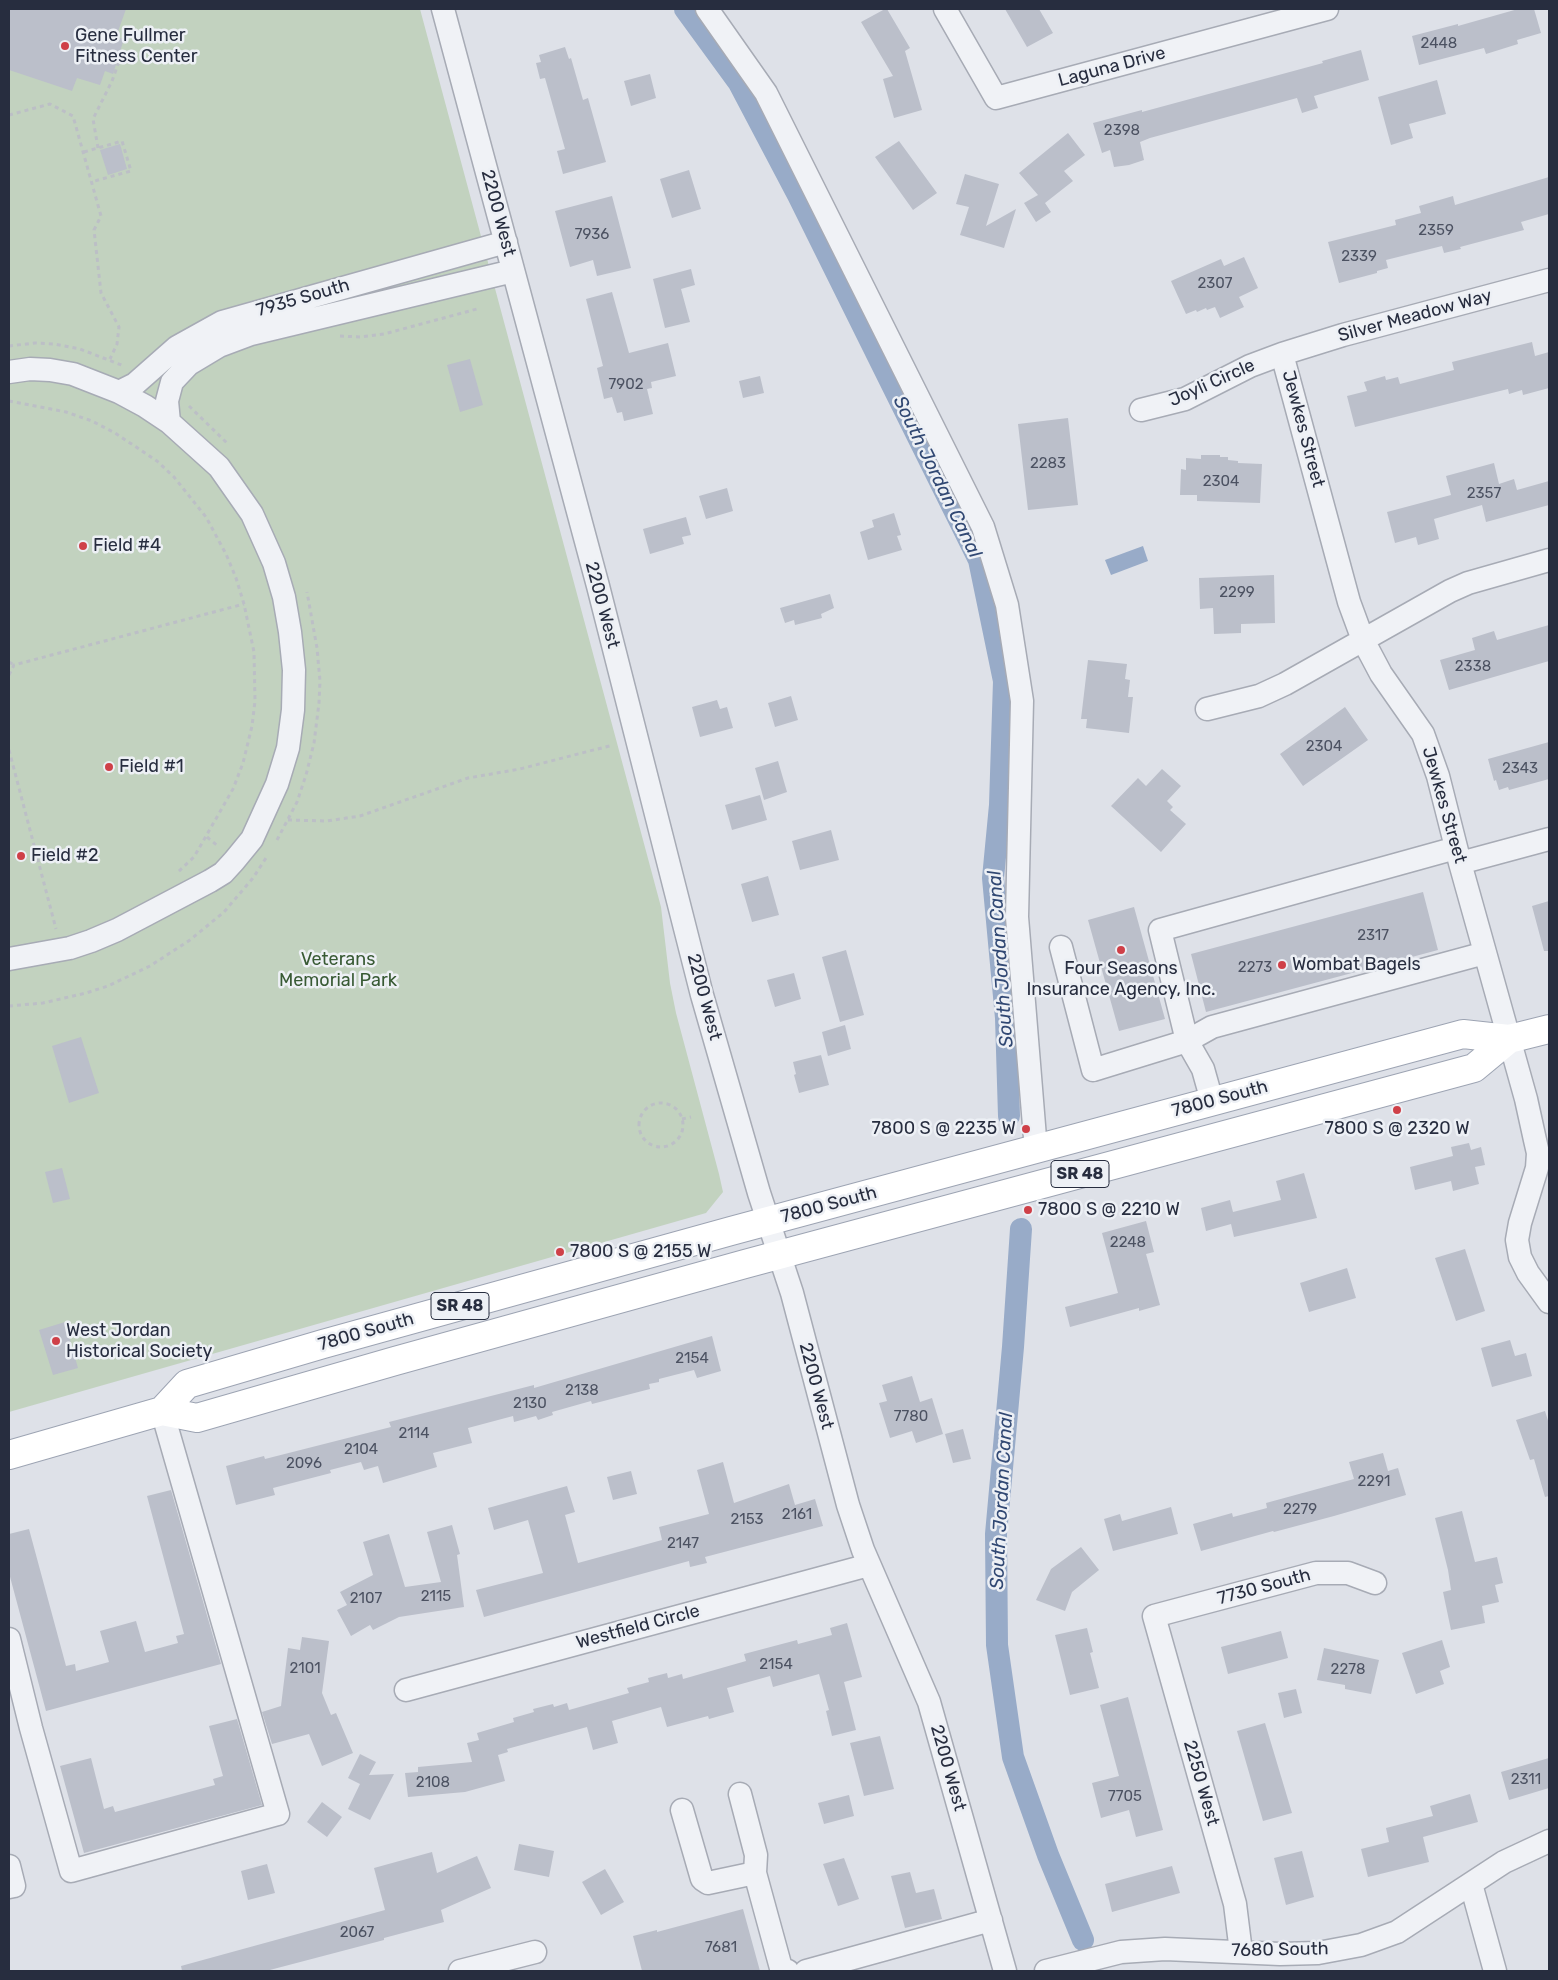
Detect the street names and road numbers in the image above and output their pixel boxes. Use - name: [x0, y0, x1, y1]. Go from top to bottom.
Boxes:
- street label: Laguna Drive: [1056, 42, 1168, 92]
- street label: 2200 West: [476, 167, 520, 259]
- street label: 7935 South: [254, 274, 352, 322]
- street label: Silver Meadow Way: [1336, 285, 1494, 347]
- street label: Joyli Circle: [1166, 354, 1258, 412]
- street label: Jewkes Street: [1277, 368, 1329, 490]
- street label: 2200 West: [580, 559, 624, 651]
- street label: Jewkes Street: [1417, 744, 1471, 866]
- street label: 2200 West: [682, 951, 726, 1043]
- street label: 7800 South: [1170, 1076, 1270, 1122]
- road number: SR 48: [1051, 1160, 1109, 1188]
- street label: 7800 South: [779, 1182, 879, 1228]
- road number: SR 48: [431, 1292, 489, 1320]
- street label: 7800 South: [316, 1308, 416, 1356]
- street label: 2200 West: [794, 1340, 838, 1432]
- street label: 7730 South: [1215, 1564, 1313, 1610]
- street label: Westfield Circle: [574, 1600, 702, 1654]
- street label: 2200 West: [925, 1722, 971, 1814]
- street label: 2250 West: [1178, 1738, 1224, 1828]
- street label: 7680 South: [1231, 1938, 1329, 1962]

